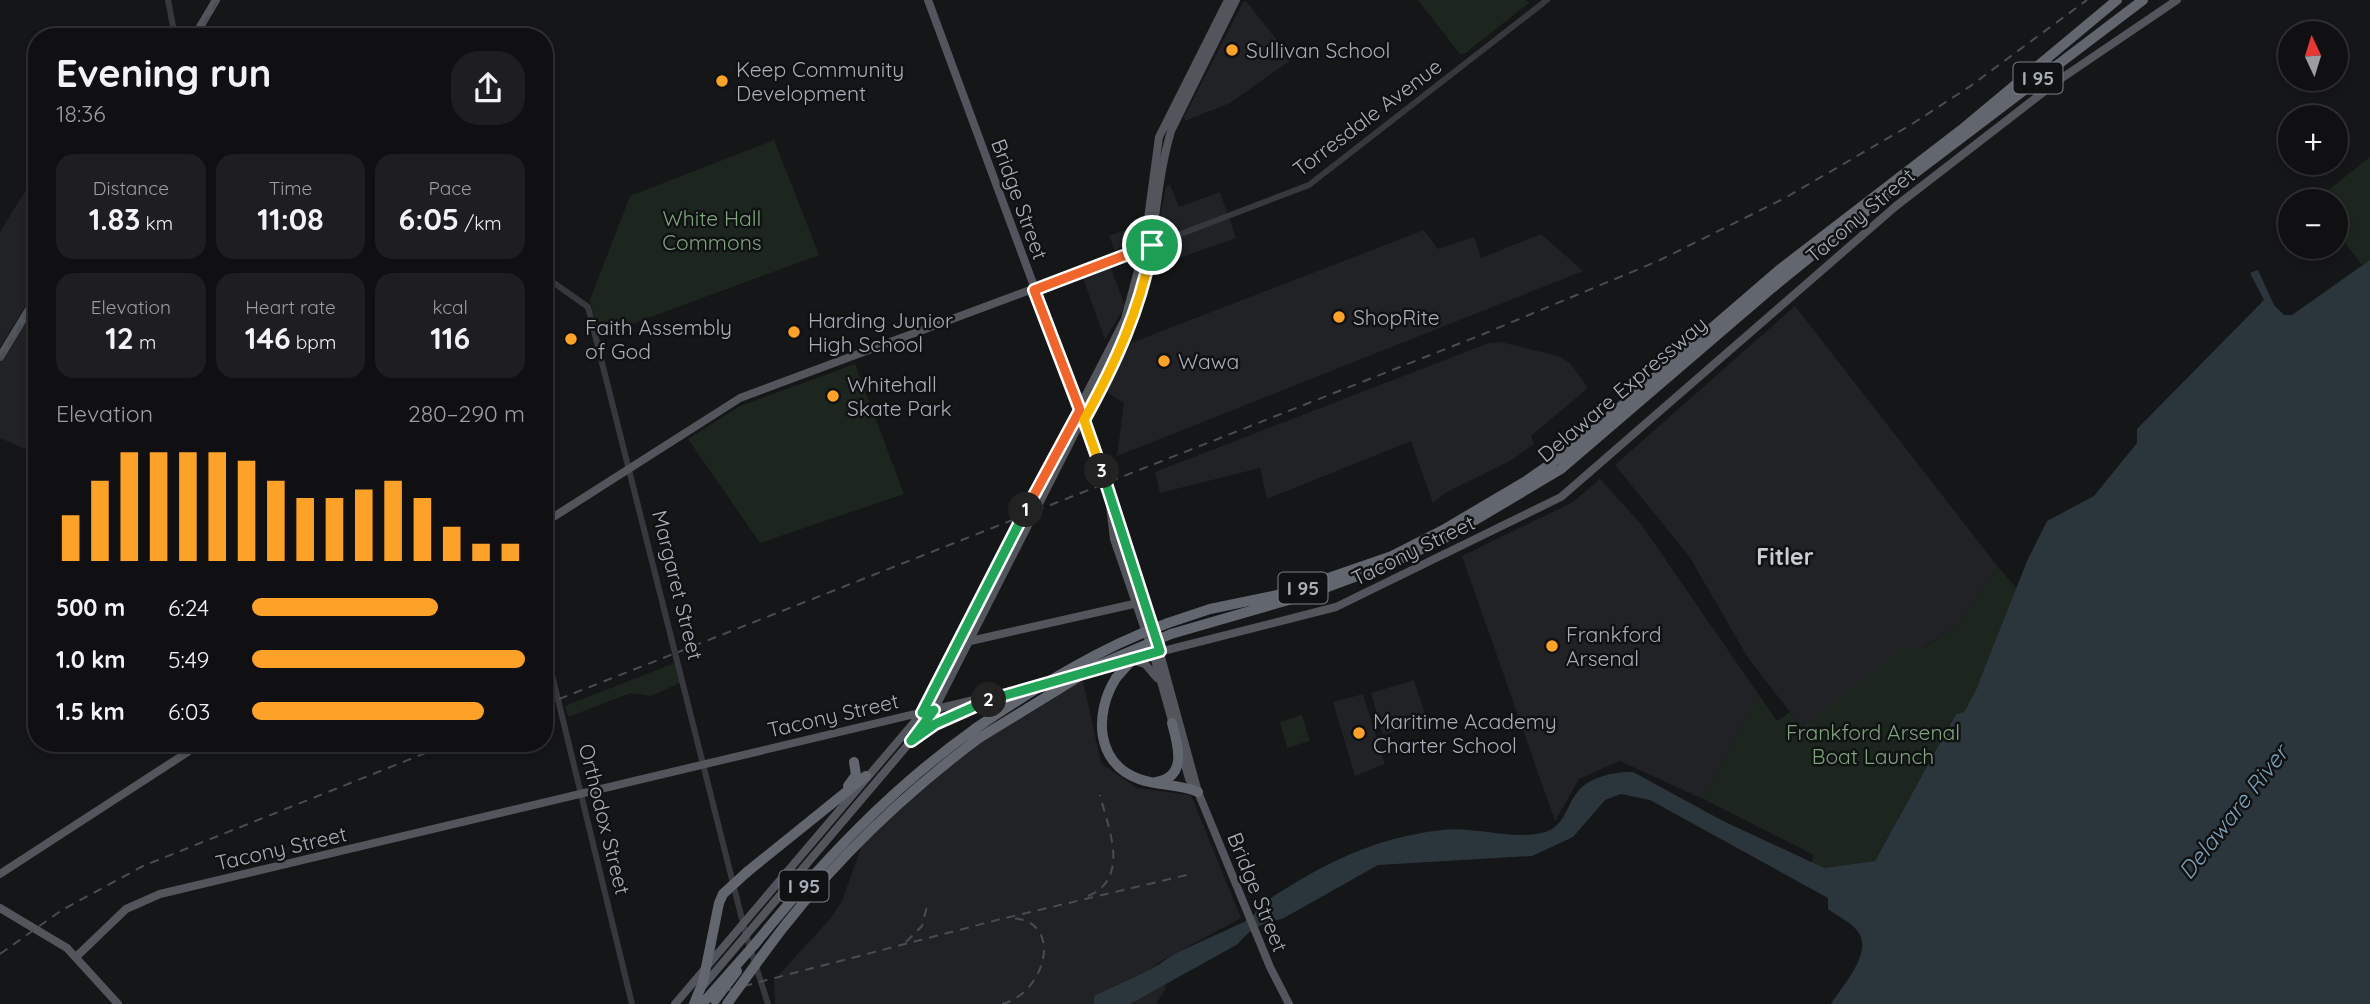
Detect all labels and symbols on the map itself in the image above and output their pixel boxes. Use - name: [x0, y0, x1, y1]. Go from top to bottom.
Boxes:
- north arrow: [2278, 21, 2348, 91]
- place label: Sullivan School: [1246, 37, 1390, 63]
- marker: Sullivan School: [1224, 42, 1240, 58]
- street label: Torresdale Avenue: [1287, 53, 1447, 181]
- place label: Keep Community Development: [736, 56, 904, 106]
- road number: I 95: [2014, 62, 2062, 94]
- marker: Keep Community Development: [714, 73, 730, 89]
- street label: Bridge Street: [986, 135, 1054, 263]
- street label: Tacony Street: [1800, 162, 1920, 268]
- park label: White Hall Commons: [662, 205, 762, 255]
- pin: [1122, 215, 1182, 275]
- place label: ShopRite: [1353, 304, 1440, 330]
- place label: Harding Junior High School: [808, 307, 953, 357]
- marker: ShopRite: [1331, 309, 1347, 325]
- street label: Delaware Expressway: [1532, 311, 1712, 467]
- place label: Faith Assembly of God: [585, 314, 732, 364]
- marker: Harding Junior High School: [786, 324, 802, 340]
- marker: Faith Assembly of God: [563, 331, 579, 347]
- place label: Wawa: [1178, 348, 1239, 374]
- marker: Wawa: [1156, 353, 1172, 369]
- place label: Whitehall Skate Park: [847, 371, 952, 421]
- marker: Whitehall Skate Park: [825, 388, 841, 404]
- pin: 3: [1084, 454, 1120, 489]
- pin: 1: [1009, 492, 1044, 528]
- street label: Margaret Street: [647, 507, 709, 663]
- street label: Tacony Street: [1347, 509, 1479, 591]
- district label: Fitler: [1756, 542, 1814, 571]
- road number: I 95: [1278, 572, 1328, 604]
- place label: Frankford Arsenal: [1566, 621, 1661, 671]
- marker: Frankford Arsenal: [1544, 638, 1560, 654]
- pin: 2: [972, 682, 1006, 718]
- street label: Tacony Street: [765, 687, 901, 743]
- place label: Maritime Academy Charter School: [1373, 708, 1557, 758]
- park label: Frankford Arsenal Boat Launch: [1786, 719, 1960, 769]
- marker: Maritime Academy Charter School: [1351, 725, 1367, 741]
- water label: Delaware River: [2172, 737, 2296, 885]
- street label: Orthodox Street: [574, 741, 636, 897]
- street label: Tacony Street: [213, 820, 349, 876]
- street label: Bridge Street: [1222, 828, 1294, 956]
- road number: I 95: [780, 870, 828, 902]

